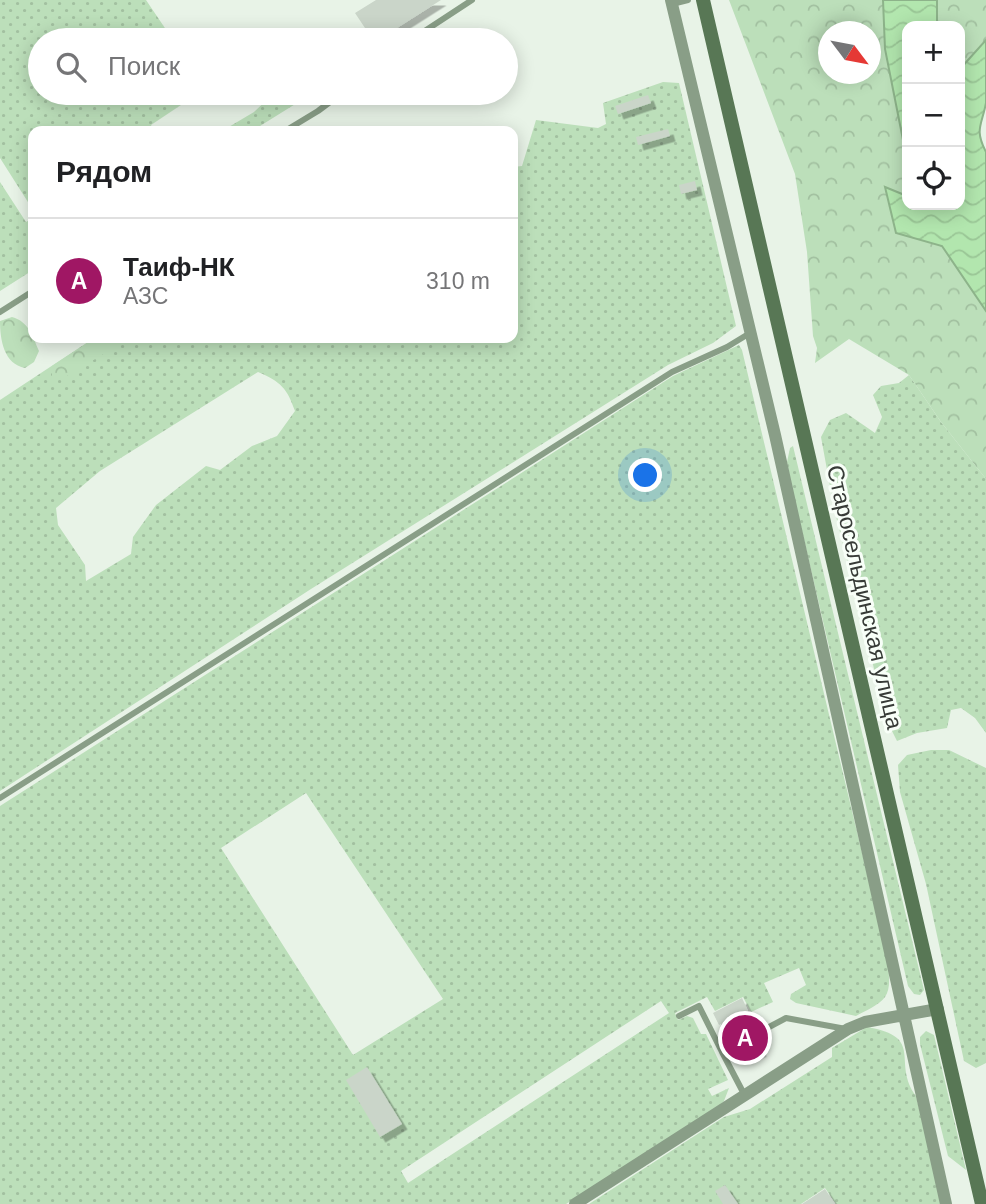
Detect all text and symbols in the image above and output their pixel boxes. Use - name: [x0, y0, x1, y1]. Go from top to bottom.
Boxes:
- north arrow: [818, 21, 881, 84]
- map controls: [902, 21, 965, 210]
- button: +: [902, 21, 965, 84]
- search box: [28, 28, 518, 105]
- icon: search: [52, 48, 90, 86]
- text: Поиск: [108, 51, 180, 81]
- button: −: [902, 84, 965, 147]
- button: locate: [902, 147, 965, 210]
- text: Рядом: [56, 155, 152, 188]
- text: Таиф-НК: [123, 252, 235, 282]
- text: A: [71, 268, 87, 294]
- text: 310 m: [426, 268, 490, 294]
- text: АЗС: [123, 283, 168, 309]
- your location: [628, 458, 662, 492]
- street label: Старосельдинская улица: [822, 462, 908, 732]
- pin: A: [722, 1012, 768, 1064]

